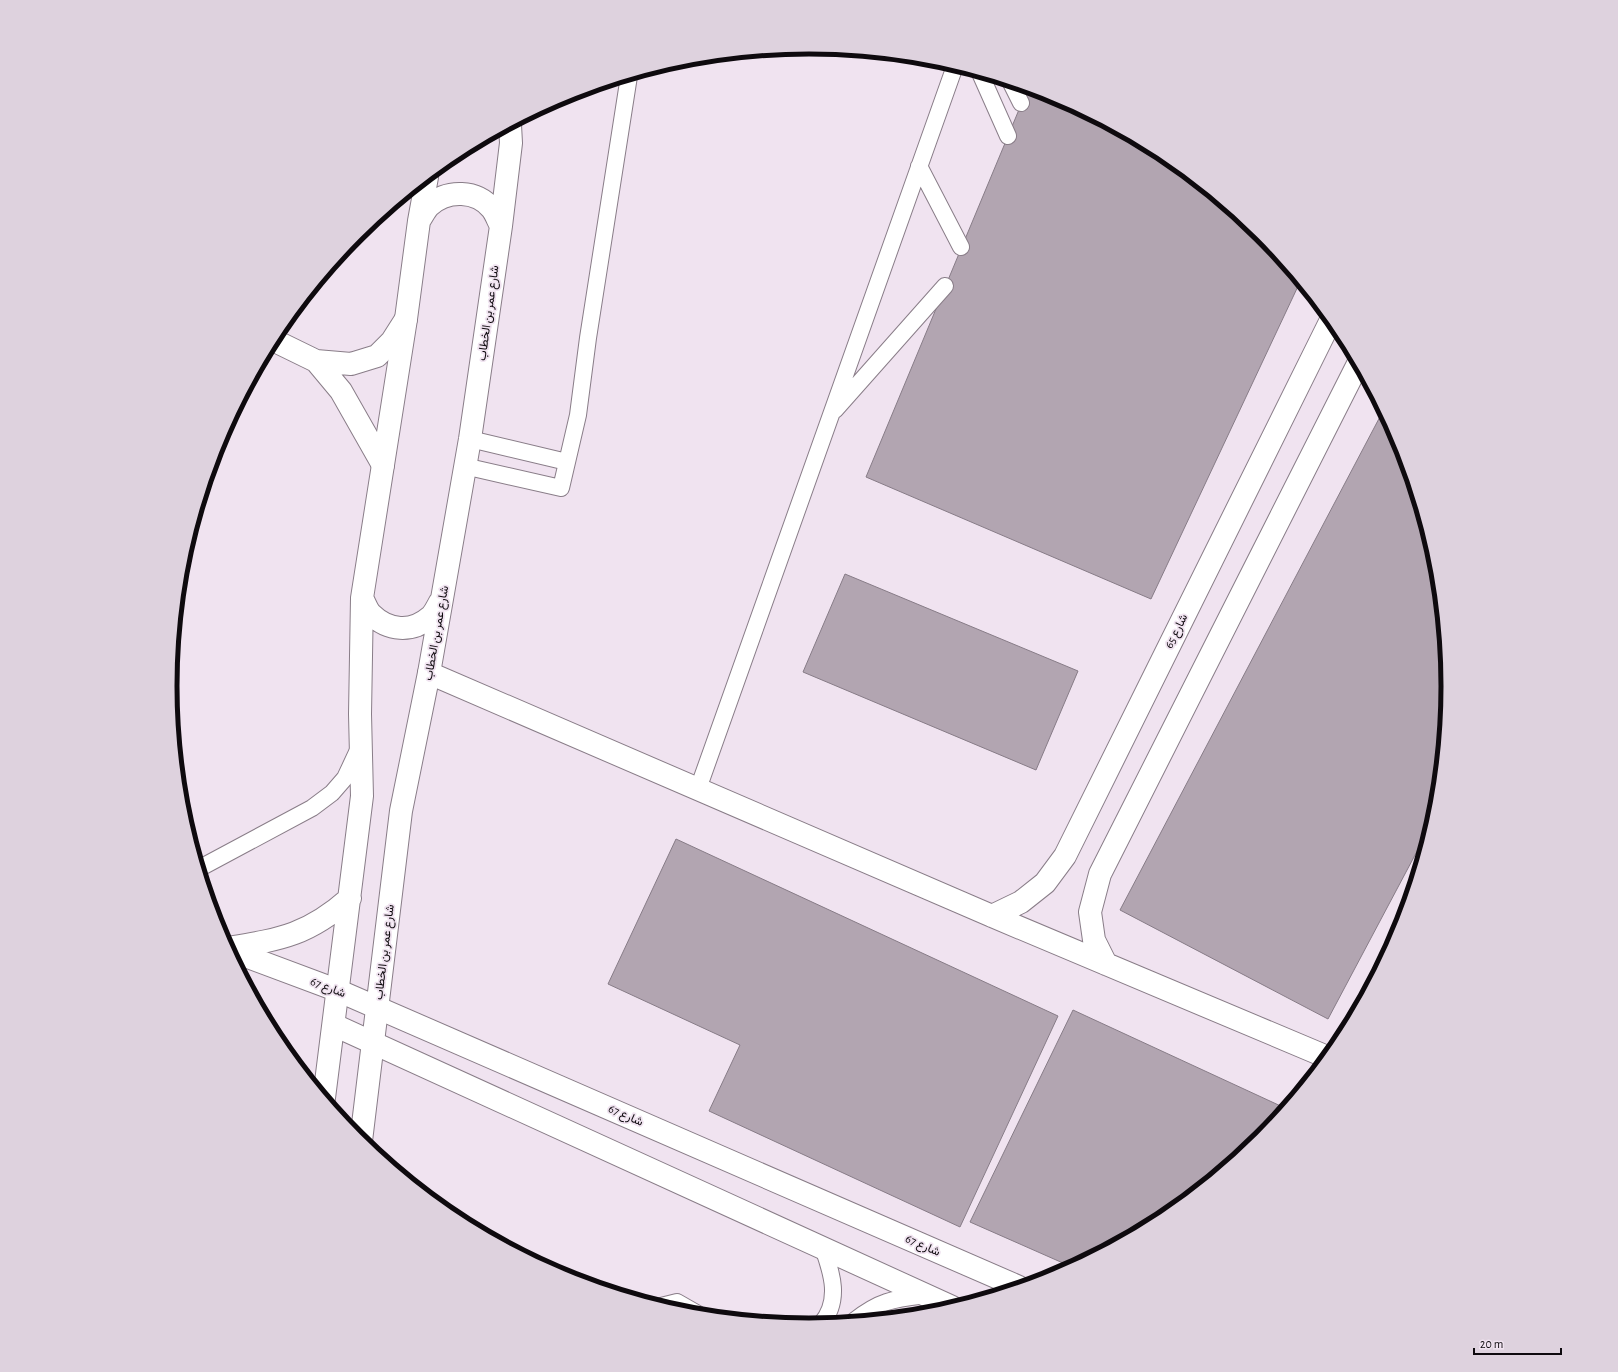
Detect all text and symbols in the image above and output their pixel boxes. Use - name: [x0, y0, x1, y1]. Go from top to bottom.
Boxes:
- street label: شارع عمر بن الخطاب: [475, 265, 504, 362]
- street label: شارع عمر بن الخطاب: [422, 585, 453, 682]
- street label: شارع 65: [1163, 612, 1192, 651]
- street label: شارع عمر بن الخطاب: [372, 904, 399, 1001]
- street label: شارع 67: [308, 975, 347, 1002]
- street label: شارع 67: [606, 1102, 645, 1131]
- street label: شارع 67: [903, 1232, 942, 1261]
- scale bar: [1474, 1330, 1561, 1356]
- text: 20 m: [1480, 1338, 1503, 1350]

